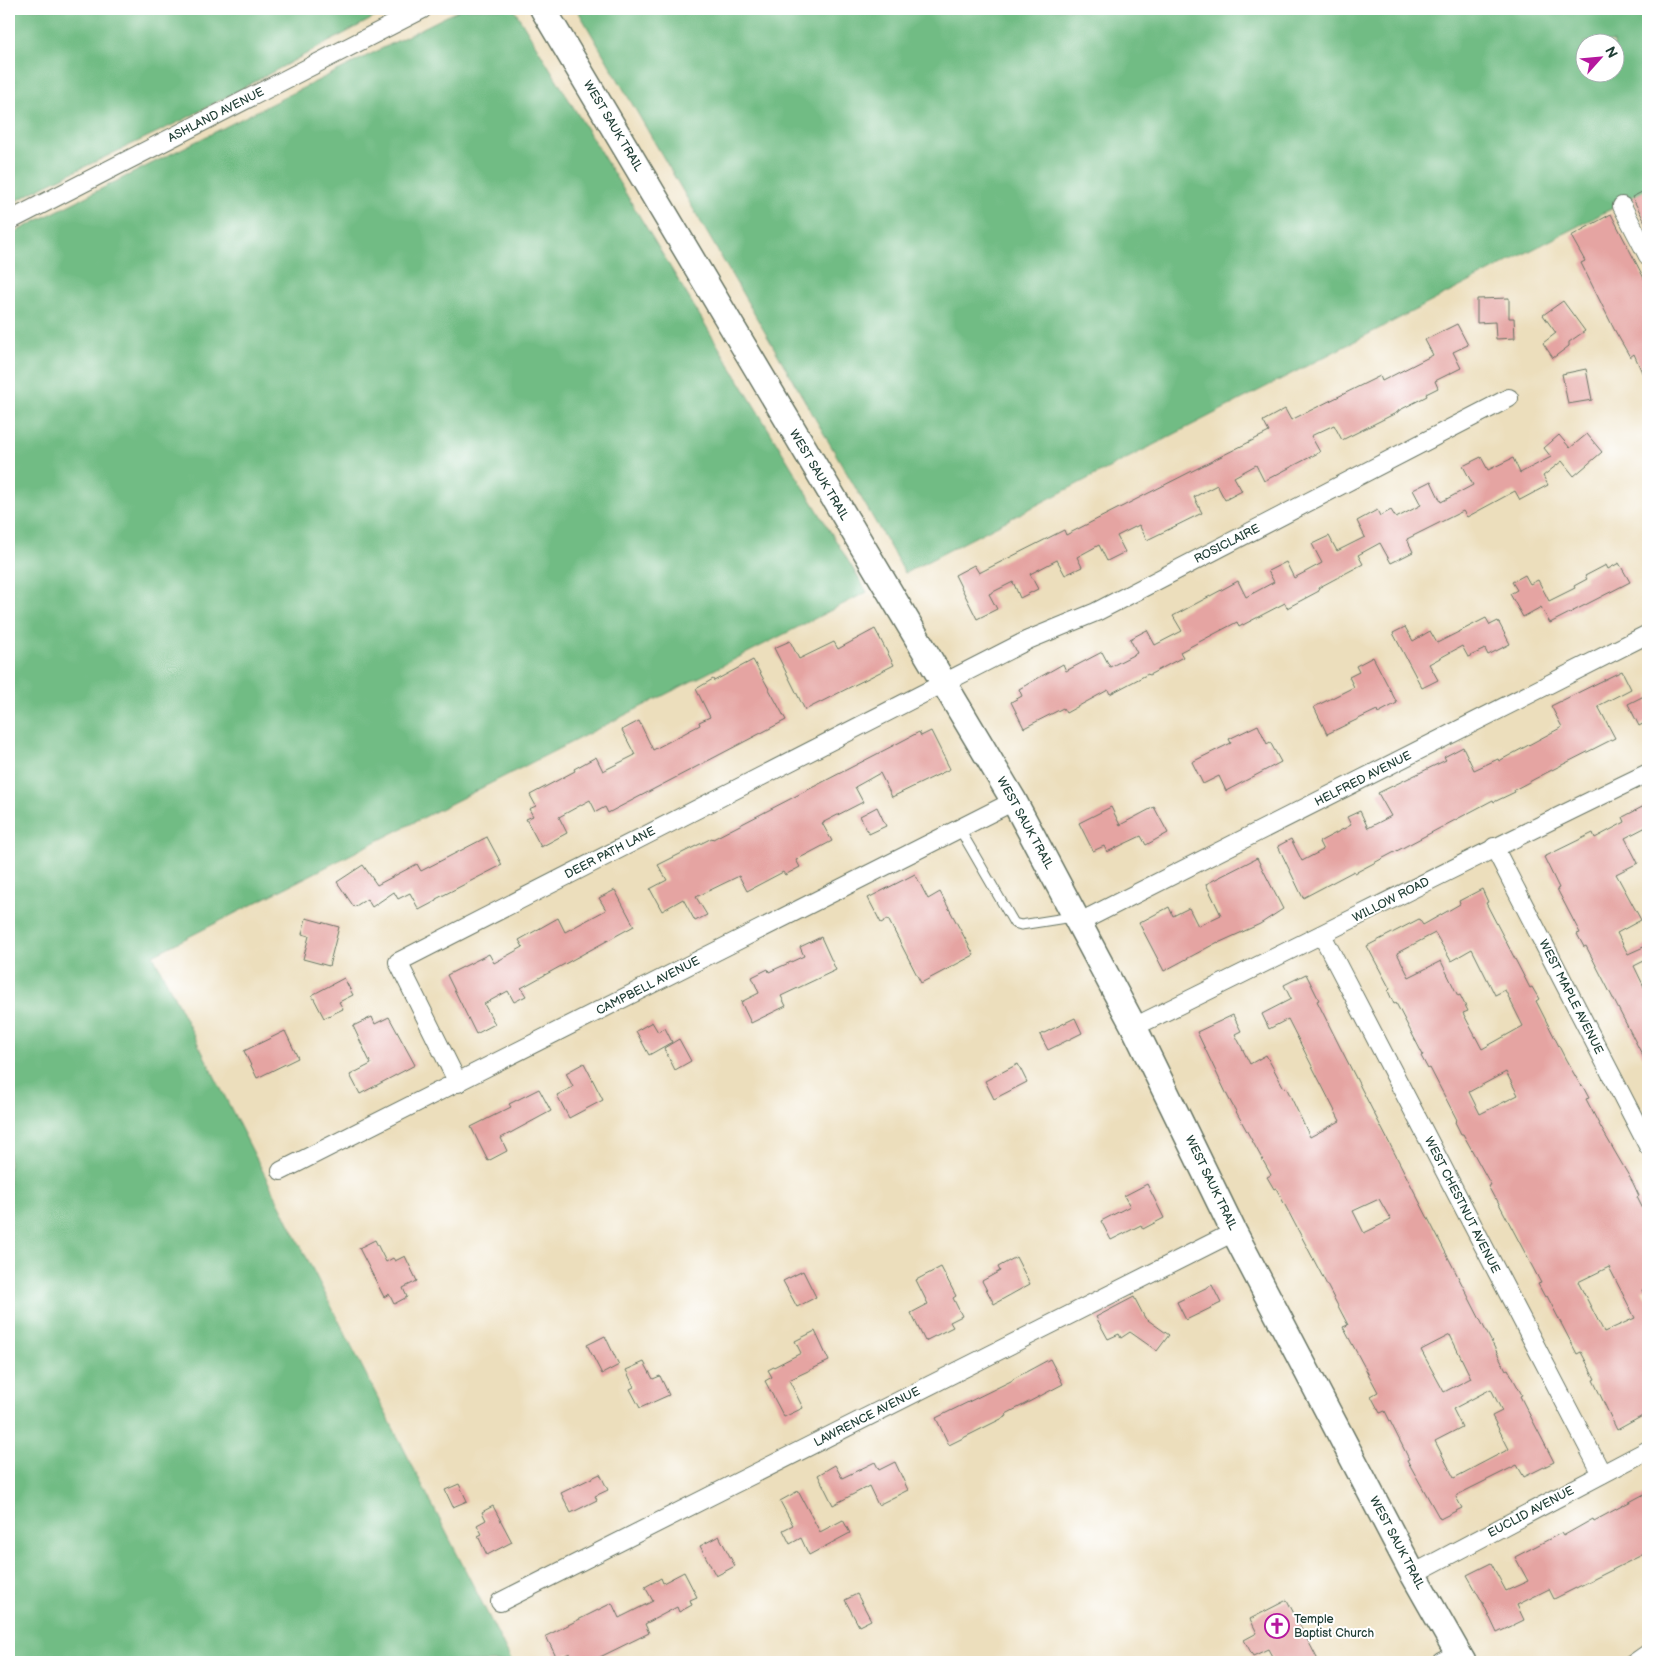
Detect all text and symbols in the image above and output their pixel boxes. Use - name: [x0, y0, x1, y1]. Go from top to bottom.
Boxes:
- north arrow: [1574, 32, 1624, 82]
- text: N: [1601, 44, 1621, 61]
- street label: WEST SAUK TRAIL: [580, 78, 646, 174]
- street label: ASHLAND AVENUE: [165, 84, 267, 146]
- street label: WEST SAUK TRAIL: [786, 427, 852, 523]
- street label: ROSICLAIRE: [1192, 521, 1262, 567]
- street label: HELFRED AVENUE: [1312, 748, 1414, 810]
- street label: WEST SAUK TRAIL: [993, 774, 1057, 872]
- street label: DEER PATH LANE: [562, 824, 658, 882]
- street label: WILLOW ROAD: [1350, 874, 1432, 926]
- street label: WEST MAPLE AVENUE: [1535, 937, 1607, 1057]
- street label: CAMPBELL AVENUE: [594, 953, 702, 1019]
- street label: WEST SAUK TRAIL: [1182, 1133, 1240, 1233]
- street label: WEST CHESTNUT AVENUE: [1421, 1134, 1503, 1276]
- street label: LAWRENCE AVENUE: [812, 1384, 923, 1450]
- street label: EUCLID AVENUE: [1485, 1483, 1577, 1541]
- street label: WEST SAUK TRAIL: [1366, 1494, 1428, 1592]
- place label: Temple Baptist Church: [1294, 1612, 1374, 1641]
- church icon: Temple Baptist Church: [1264, 1613, 1290, 1639]

